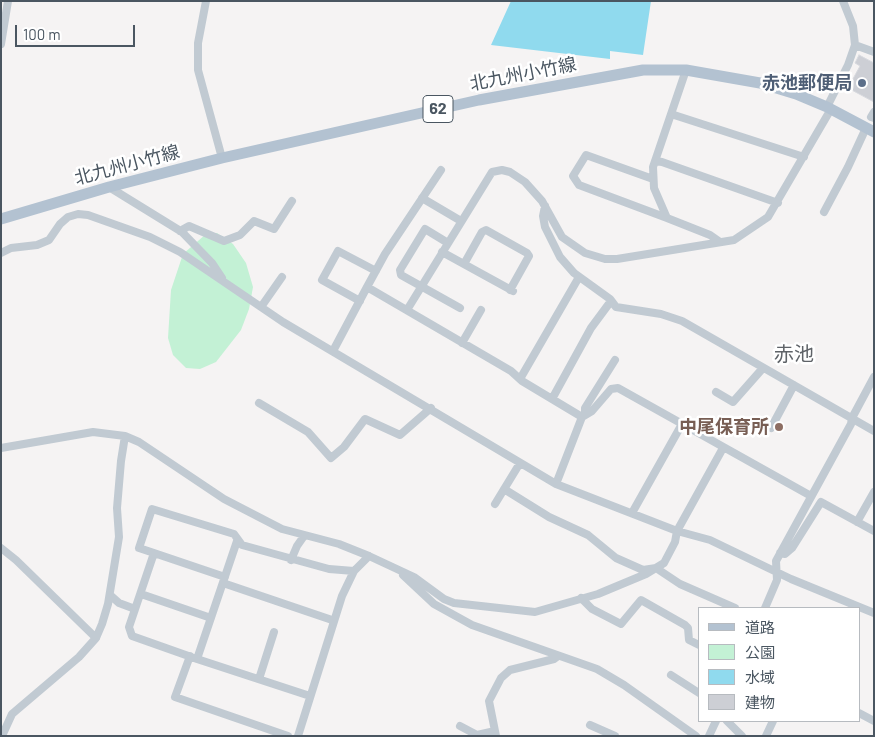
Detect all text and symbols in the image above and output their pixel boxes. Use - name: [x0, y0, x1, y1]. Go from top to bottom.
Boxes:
- scale bar: [18, 15, 138, 47]
- text: 100 m: [23, 25, 61, 43]
- street label: 北九州小竹線: [468, 53, 578, 95]
- place label: 赤池郵便局: [762, 72, 852, 94]
- marker: 赤池郵便局: [856, 77, 868, 89]
- road number: 62: [423, 96, 453, 122]
- street label: 北九州小竹線: [72, 141, 182, 189]
- district label: 赤池: [774, 342, 814, 366]
- place label: 中尾保育所: [679, 416, 769, 438]
- marker: 中尾保育所: [773, 421, 785, 433]
- legend: [698, 607, 860, 722]
- text: 道路: [745, 618, 775, 636]
- text: 公園: [745, 643, 775, 661]
- text: 水域: [745, 668, 775, 686]
- text: 建物: [745, 693, 775, 711]

